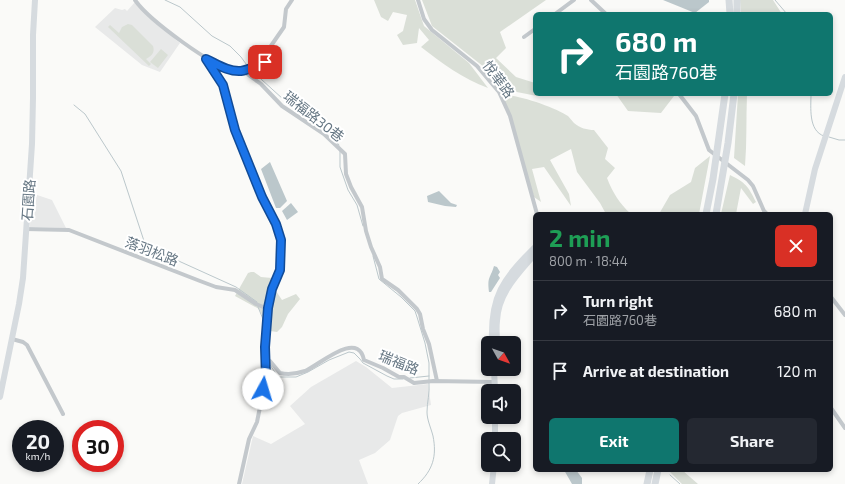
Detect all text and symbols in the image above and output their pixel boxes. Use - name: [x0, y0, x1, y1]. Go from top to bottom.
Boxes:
- text: 680 m: [615, 24, 697, 58]
- icon: right: [549, 28, 601, 80]
- pin: [248, 45, 282, 79]
- icon: arrive: [254, 51, 276, 73]
- street label: 悅華路: [480, 57, 518, 101]
- text: 石園路760巷: [615, 61, 717, 83]
- street label: 瑞福路30巷: [280, 87, 348, 145]
- street label: 石園路: [18, 178, 38, 222]
- text: 2 min: [549, 223, 610, 252]
- button: close: [775, 225, 817, 267]
- street label: 落羽松路: [123, 233, 181, 269]
- text: 800 m · 18:44: [549, 253, 628, 269]
- text: Turn right: [583, 292, 653, 310]
- icon: right: [549, 300, 571, 322]
- text: 680 m: [774, 302, 817, 320]
- text: 石園路760巷: [583, 312, 657, 328]
- north arrow: [481, 336, 521, 376]
- map controls: [481, 336, 521, 472]
- street label: 瑞福路: [376, 346, 422, 378]
- icon: arrive: [549, 360, 571, 382]
- text: Arrive at destination: [583, 362, 729, 380]
- text: 120 m: [777, 362, 817, 380]
- position arrow: [242, 368, 284, 410]
- button: sound: [481, 384, 521, 424]
- button: Exit: [549, 418, 679, 464]
- button: Share: [687, 418, 817, 464]
- speed limit sign: 30: [72, 420, 124, 472]
- text: 20: [26, 429, 50, 453]
- button: search: [481, 432, 521, 472]
- text: km/h: [26, 450, 50, 462]

